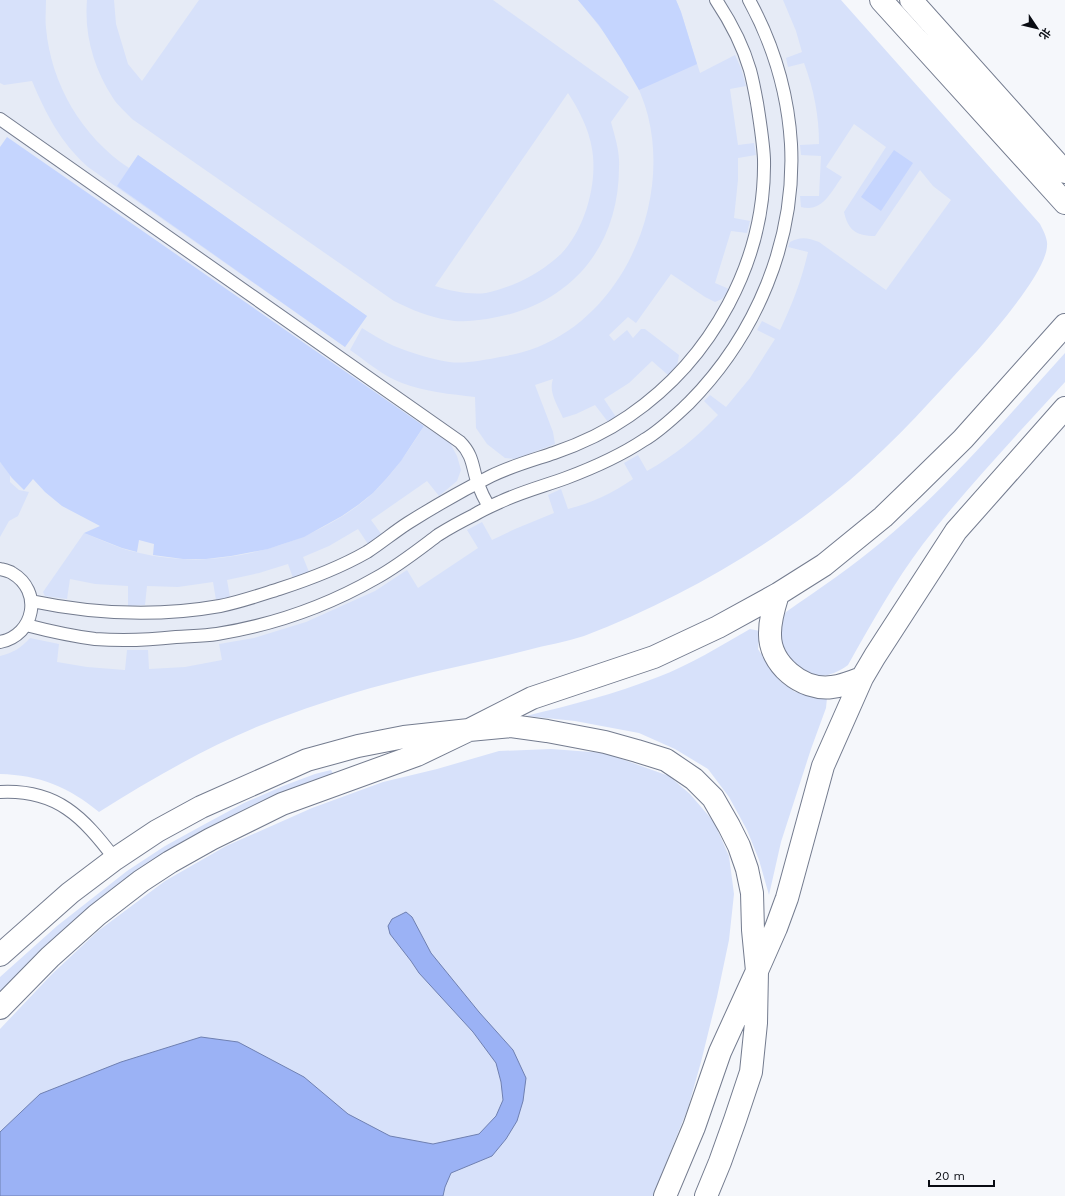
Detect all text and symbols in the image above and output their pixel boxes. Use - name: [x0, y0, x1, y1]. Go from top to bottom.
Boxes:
- north arrow: [1017, 8, 1057, 48]
- text: 北: [1036, 25, 1053, 42]
- scale bar: [929, 1162, 994, 1188]
- text: 20 m: [935, 1169, 965, 1183]

